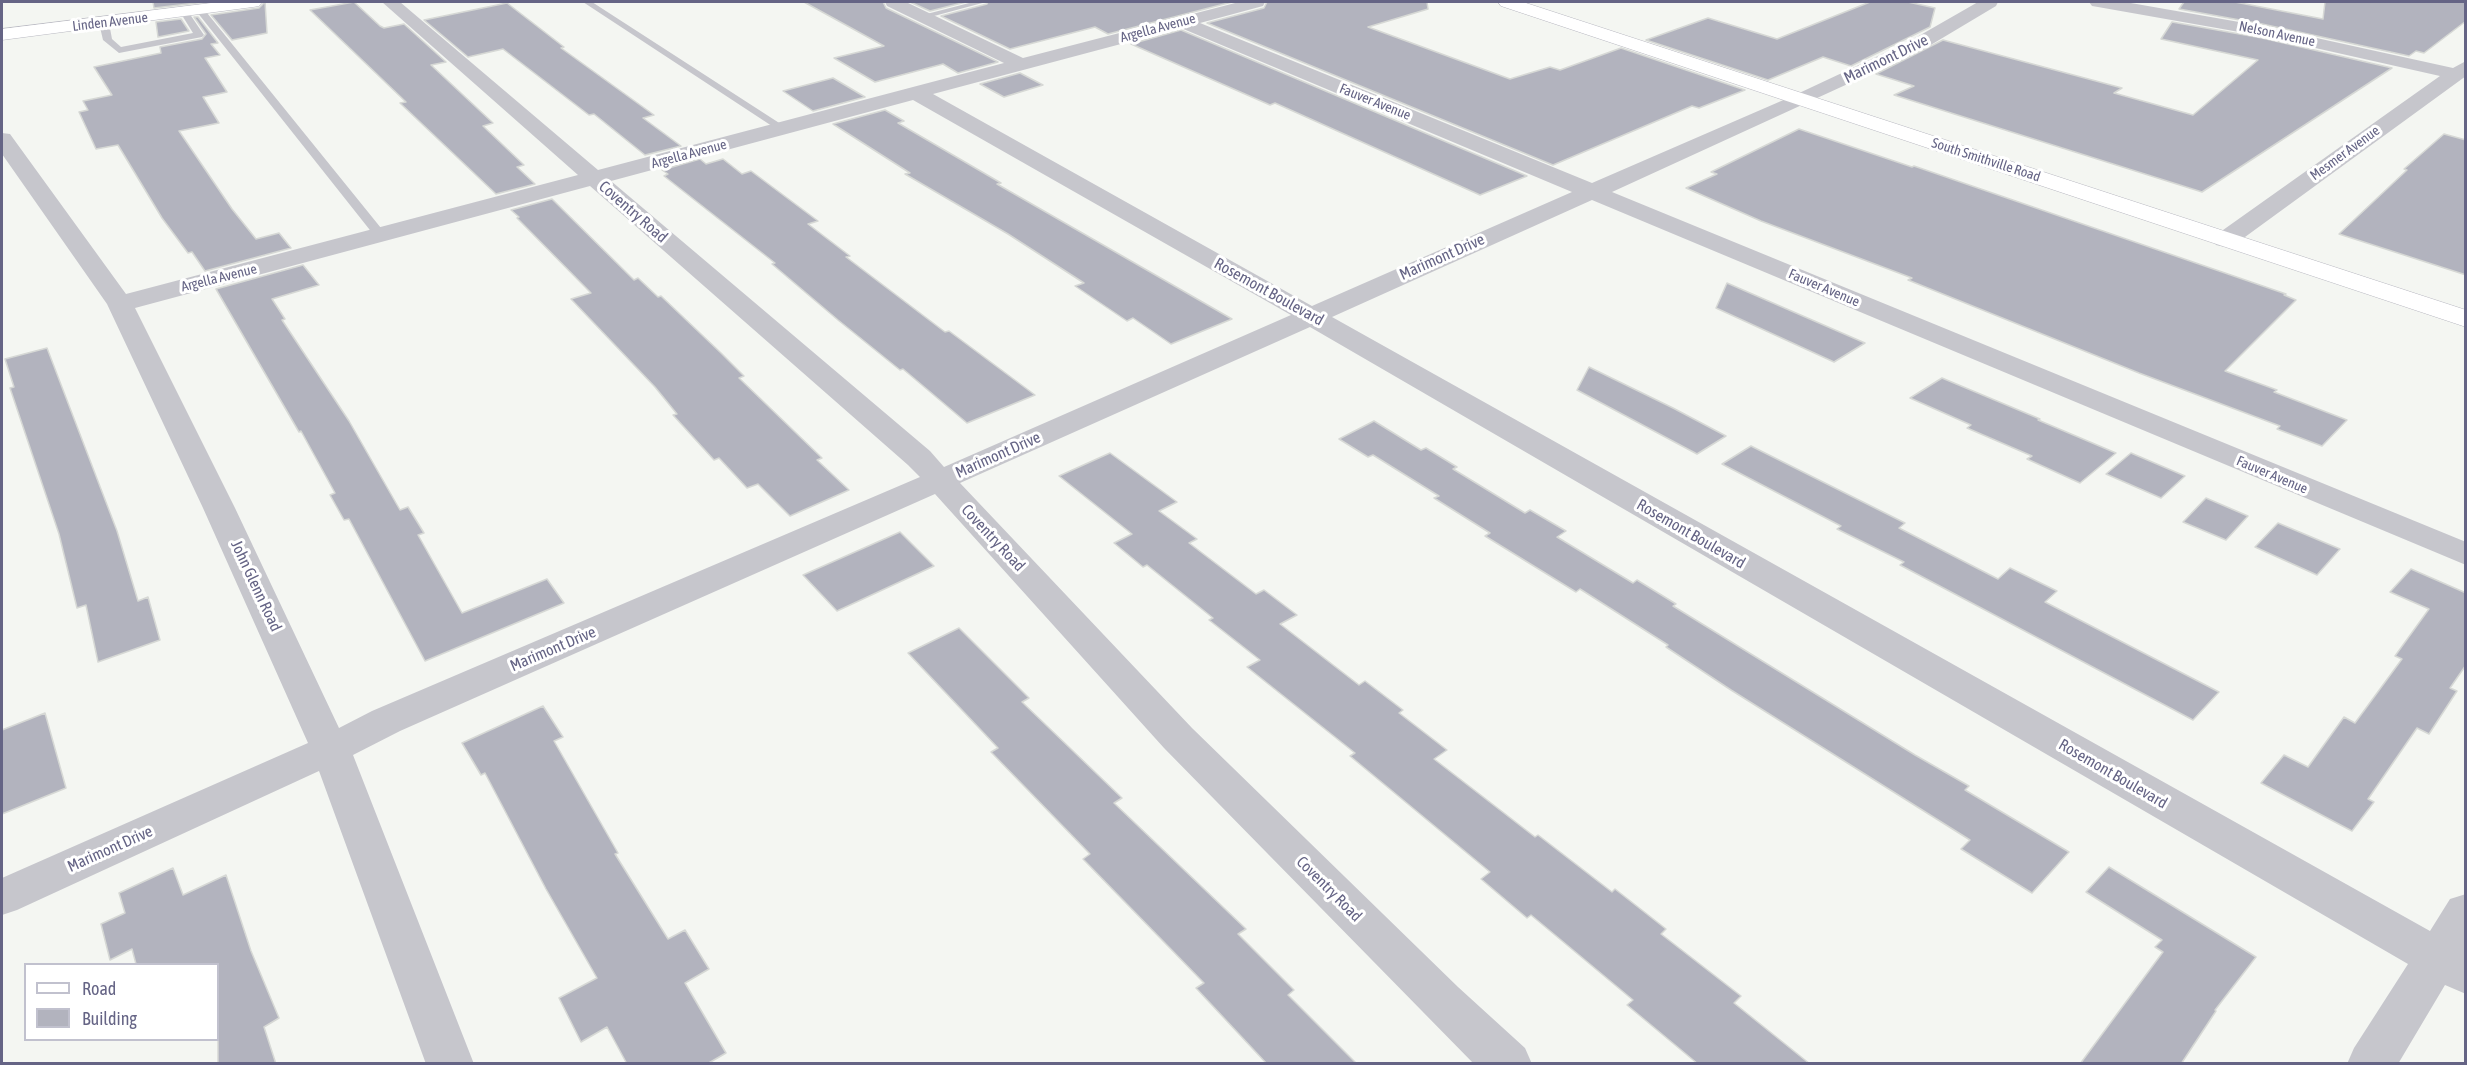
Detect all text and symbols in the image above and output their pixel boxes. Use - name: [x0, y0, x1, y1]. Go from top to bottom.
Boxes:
- street label: Linden Avenue: [71, 9, 149, 35]
- street label: Argella Avenue: [1119, 10, 1197, 46]
- street label: Nelson Avenue: [2237, 18, 2317, 50]
- street label: Marimont Drive: [1841, 30, 1931, 88]
- street label: Fauver Avenue: [1337, 80, 1413, 124]
- street label: Mesmer Avenue: [2307, 122, 2383, 184]
- street label: South Smithville Road: [1930, 135, 2042, 185]
- street label: Argella Avenue: [650, 136, 728, 172]
- street label: Coventry Road: [595, 177, 671, 247]
- street label: Marimont Drive: [1396, 230, 1488, 284]
- street label: Rosemont Boulevard: [1211, 254, 1327, 330]
- street label: Argella Avenue: [179, 261, 259, 295]
- street label: Fauver Avenue: [1786, 266, 1862, 310]
- street label: Marimont Drive: [952, 428, 1044, 482]
- street label: Fauver Avenue: [2234, 453, 2310, 497]
- street label: Rosemont Boulevard: [1633, 495, 1749, 573]
- street label: Coventry Road: [957, 500, 1029, 576]
- street label: John Glenn Road: [226, 537, 286, 635]
- street label: Marimont Drive: [507, 622, 599, 676]
- street label: Rosemont Boulevard: [2055, 735, 2171, 813]
- street label: Marimont Drive: [64, 822, 156, 876]
- street label: Coventry Road: [1292, 852, 1366, 926]
- legend: [24, 963, 219, 1041]
- text: Road: [82, 978, 116, 999]
- text: Building: [82, 1008, 137, 1029]

